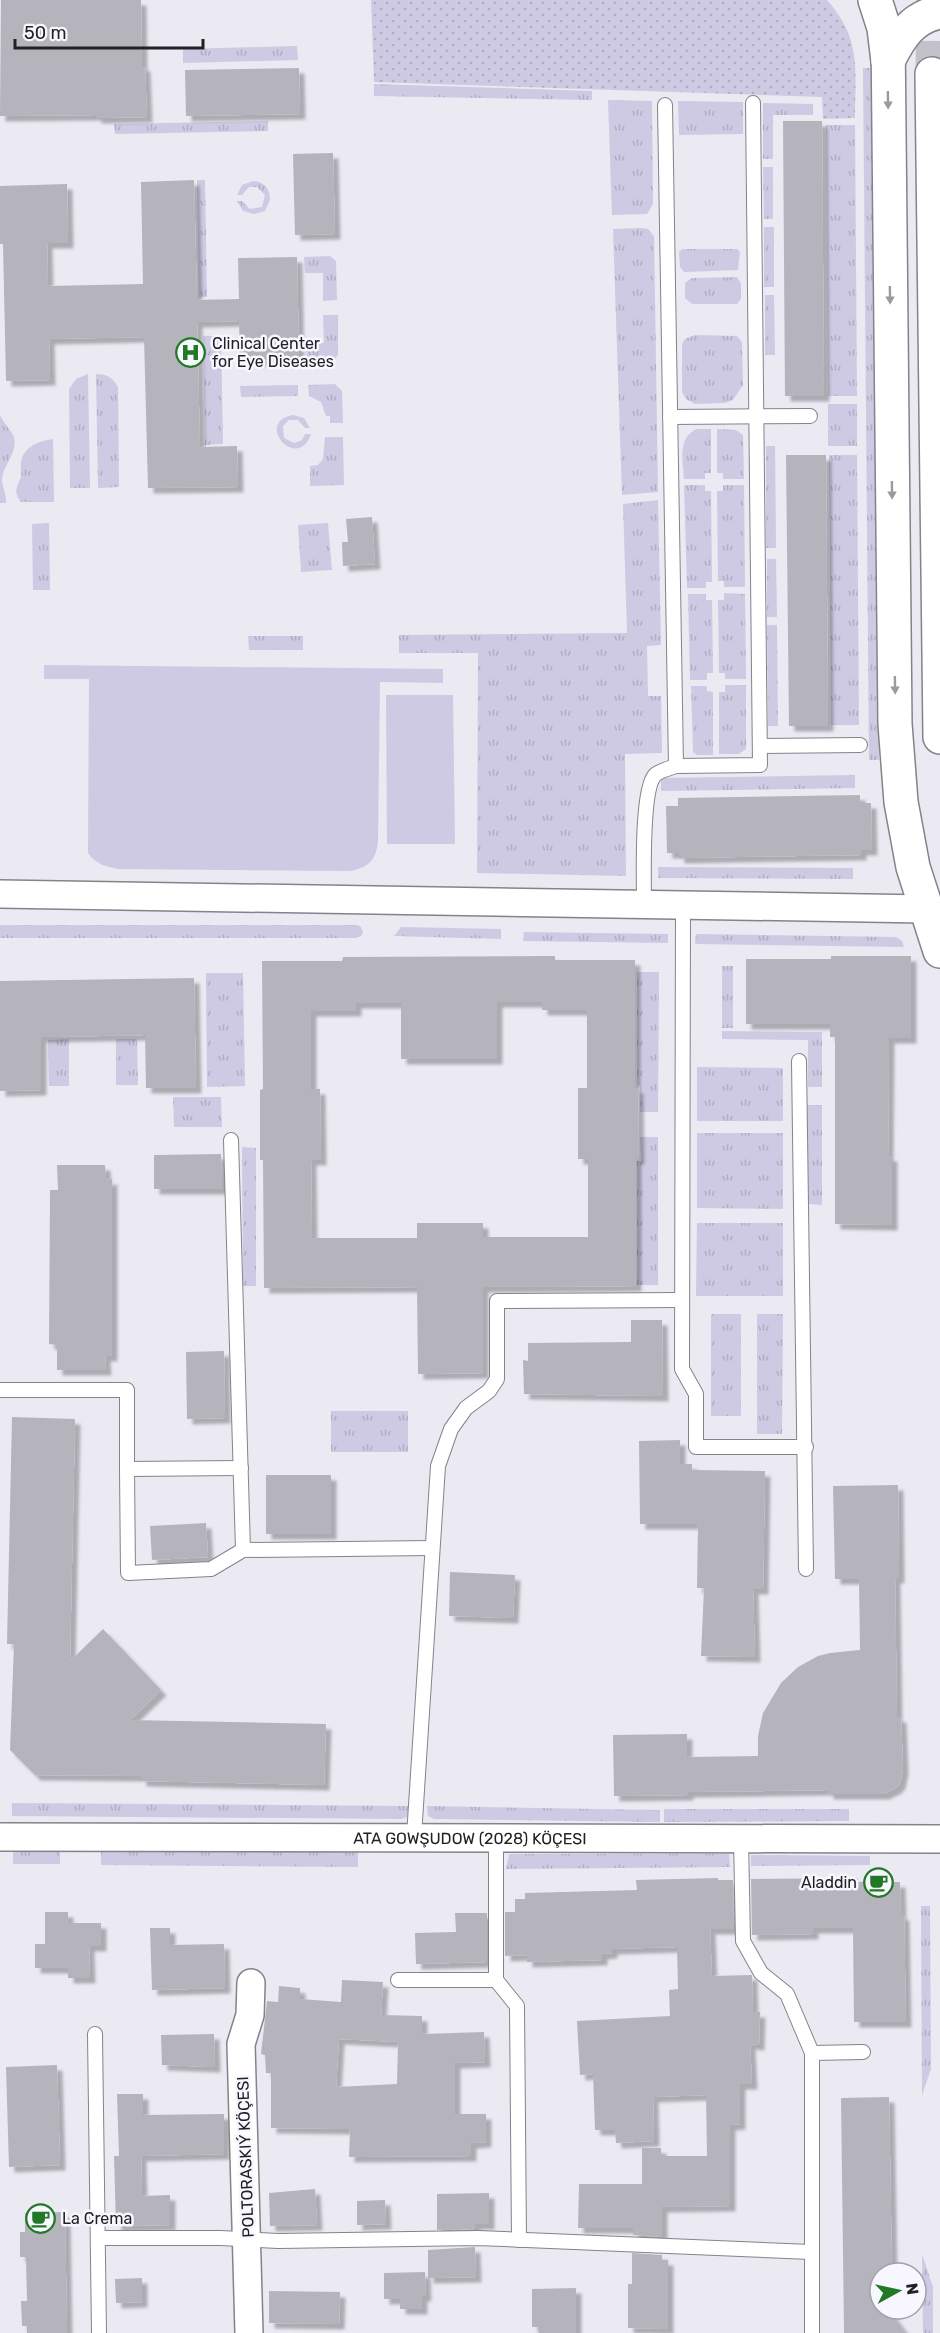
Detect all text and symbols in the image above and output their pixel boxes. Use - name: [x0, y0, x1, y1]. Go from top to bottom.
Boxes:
- scale bar: [15, 12, 202, 50]
- text: 50 m: [24, 22, 67, 44]
- one-way arrow: [883, 91, 893, 110]
- one-way arrow: [885, 286, 895, 305]
- place label: Clinical Center for Eye Diseases: [212, 334, 334, 371]
- hospital icon: Clinical Center for Eye Diseases: [175, 336, 207, 368]
- one-way arrow: [888, 481, 897, 500]
- one-way arrow: [890, 676, 900, 695]
- street label: ATA GOWŞUDOW (2028) KÖÇESI: [353, 1829, 587, 1848]
- cafe icon: Aladdin: [862, 1866, 894, 1898]
- place label: Aladdin: [801, 1873, 857, 1892]
- street label: POLTORASKIÝ KÖÇESI: [233, 2076, 258, 2238]
- cafe icon: La Crema: [25, 2202, 57, 2234]
- place label: La Crema: [62, 2209, 132, 2228]
- north arrow: [868, 2261, 928, 2321]
- text: N: [902, 2282, 923, 2296]

